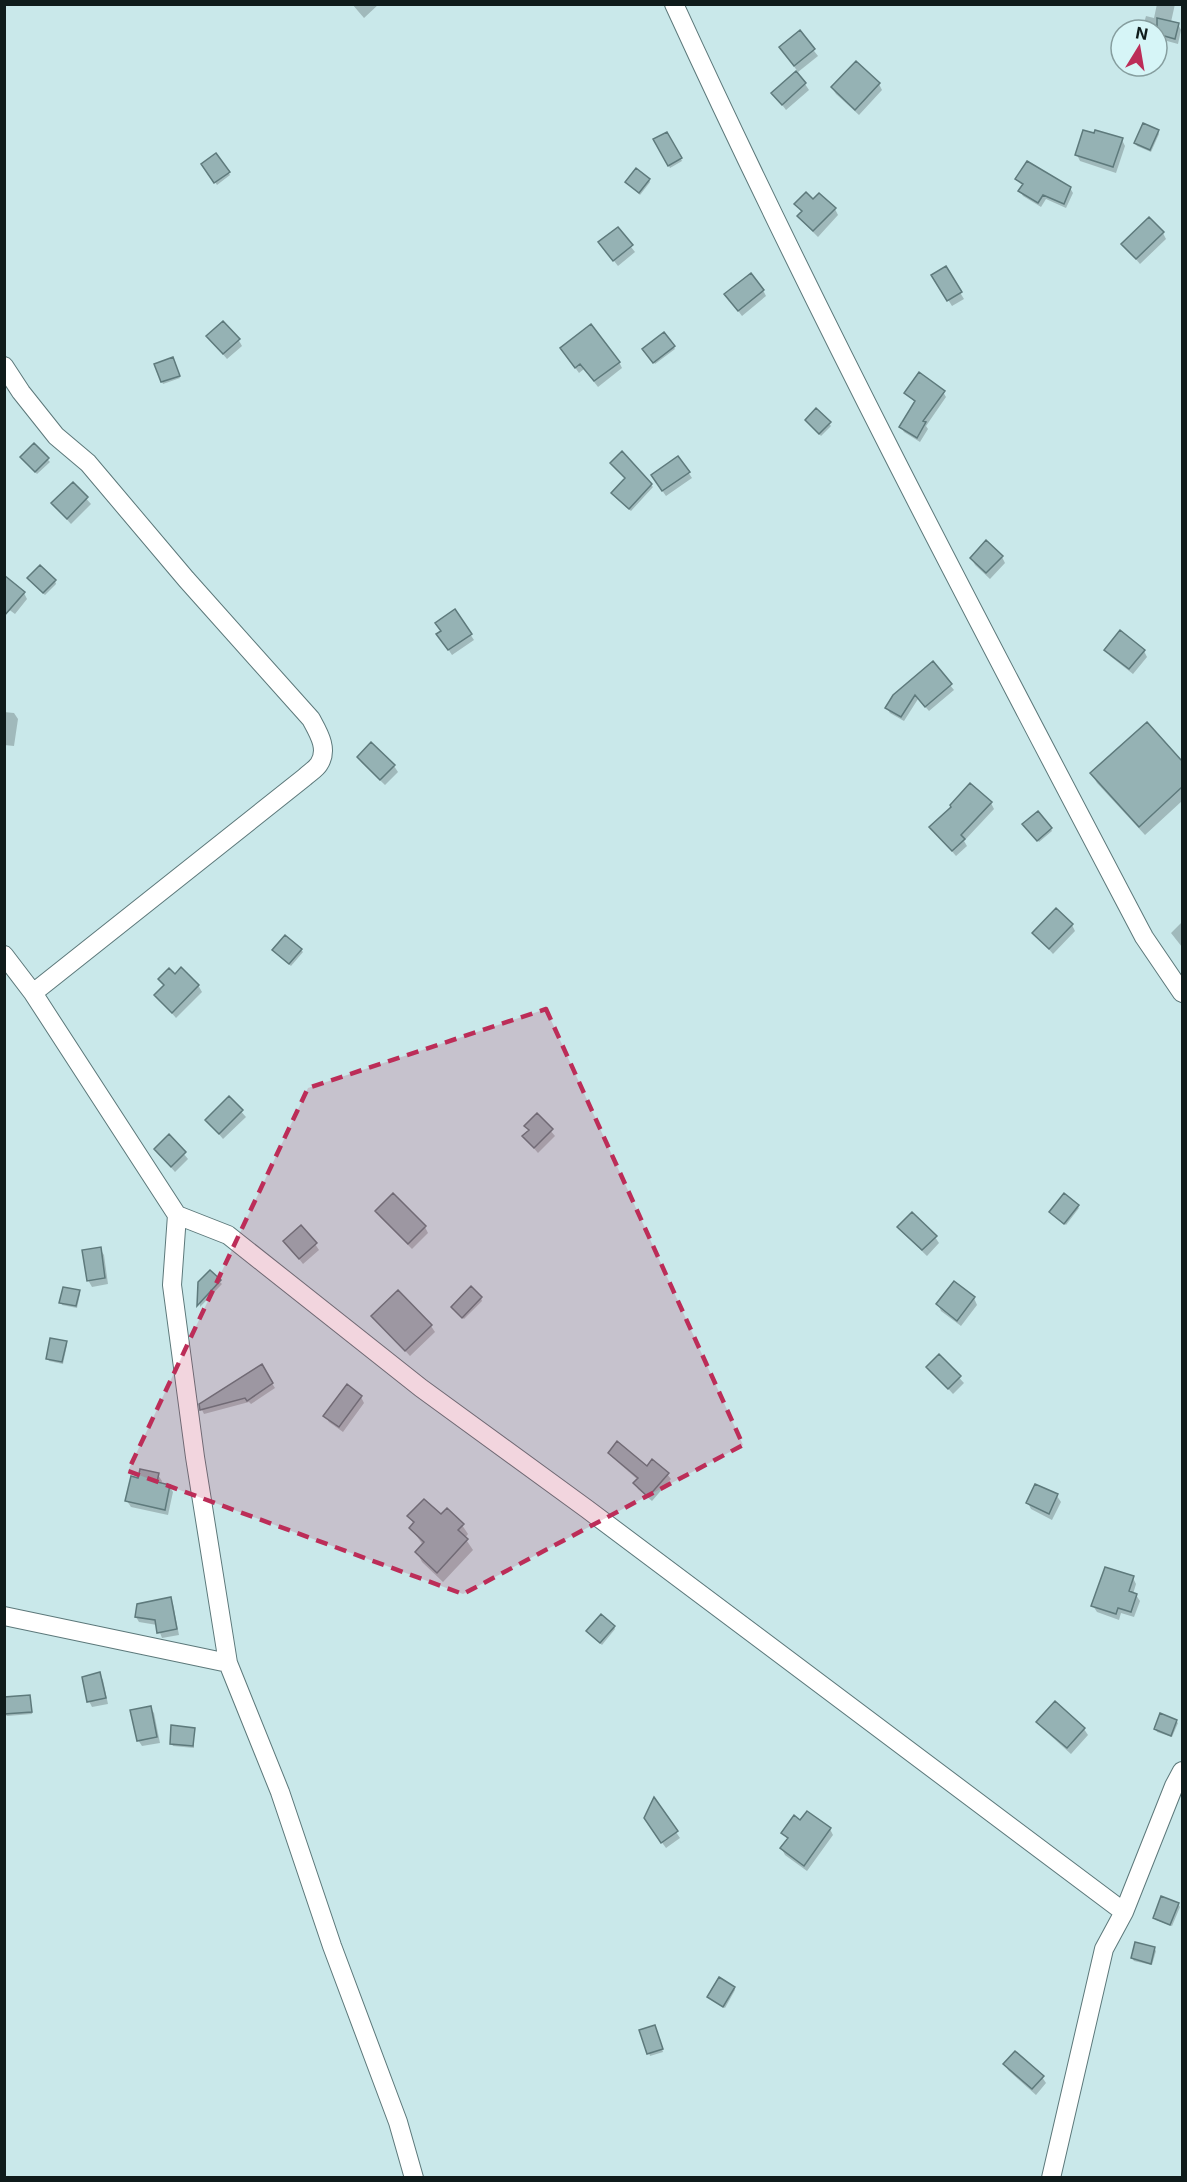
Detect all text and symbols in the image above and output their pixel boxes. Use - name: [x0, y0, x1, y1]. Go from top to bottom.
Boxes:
- north arrow: [1109, 18, 1169, 78]
- text: N: [1134, 22, 1150, 44]

